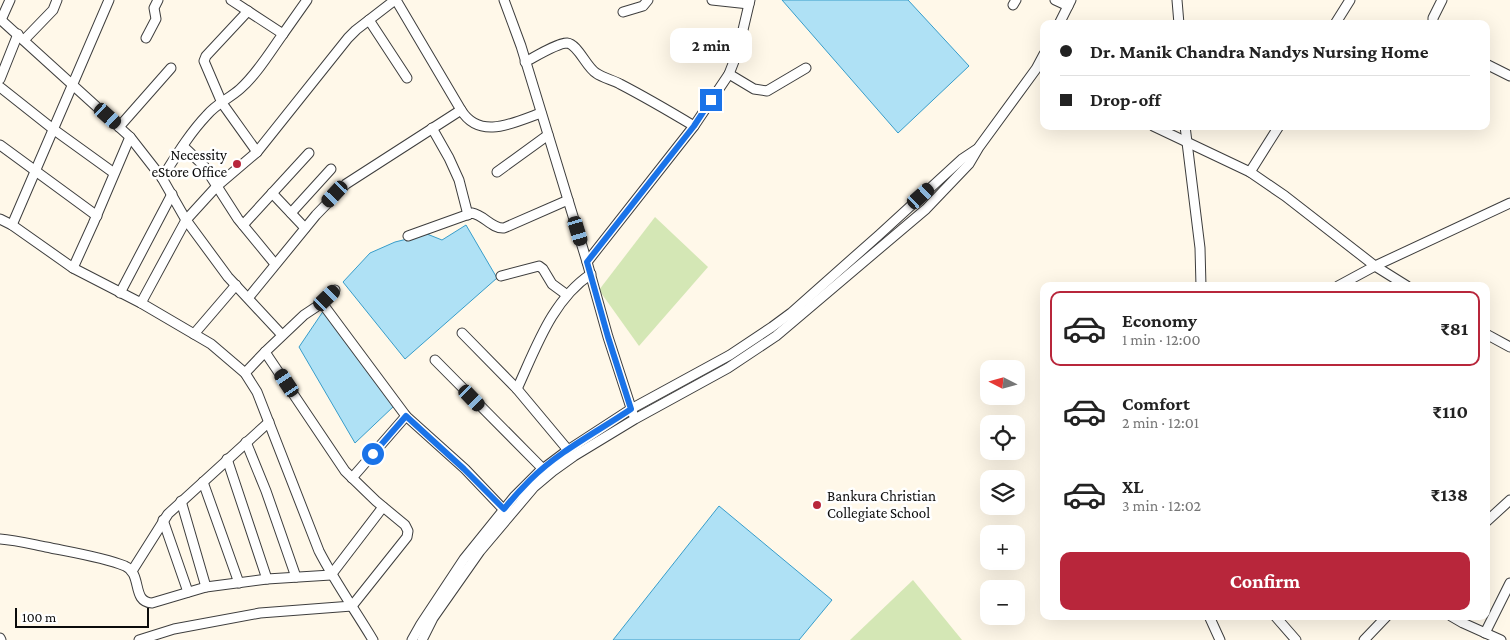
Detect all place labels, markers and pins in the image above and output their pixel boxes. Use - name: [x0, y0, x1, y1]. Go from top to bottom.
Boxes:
- place label: Necessity eStore Office: [151, 147, 227, 180]
- marker: Necessity eStore Office: [231, 158, 243, 170]
- place label: Bankura Christian Collegiate School: [827, 488, 936, 522]
- marker: Bankura Christian Collegiate School: [811, 499, 823, 511]

